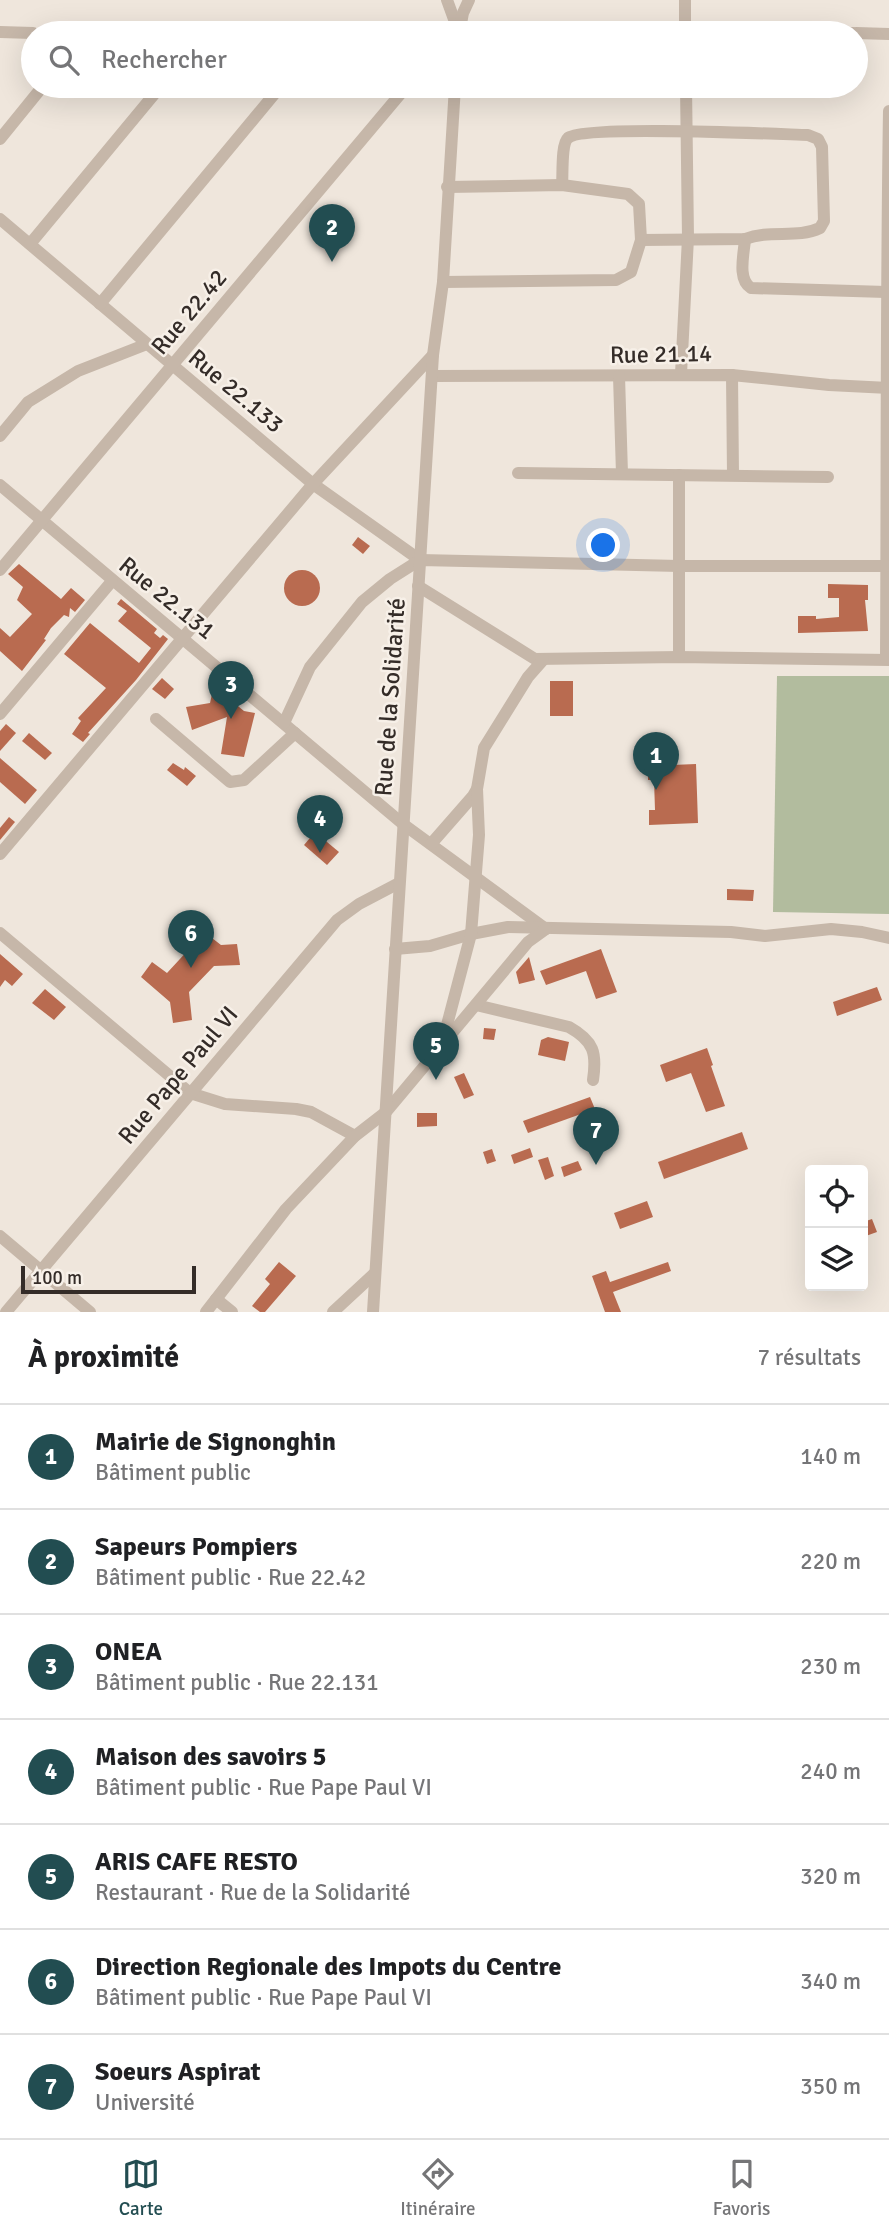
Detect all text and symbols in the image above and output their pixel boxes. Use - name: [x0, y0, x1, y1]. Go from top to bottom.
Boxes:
- search box: [21, 21, 868, 98]
- icon: search: [45, 41, 83, 79]
- text: Rechercher: [101, 44, 227, 76]
- pin: 2: [309, 204, 355, 262]
- street label: Rue 22.42: [145, 263, 233, 361]
- street label: Rue 21.14: [610, 338, 712, 370]
- street label: Rue 22.133: [182, 342, 290, 440]
- your location: [586, 528, 620, 562]
- street label: Rue 22.131: [113, 550, 221, 646]
- street label: Rue de la Solidarité: [368, 597, 412, 797]
- pin: 3: [208, 661, 254, 719]
- pin: 1: [633, 732, 679, 790]
- pin: 4: [297, 795, 343, 853]
- pin: 6: [168, 910, 214, 968]
- street label: Rue Pape Paul VI: [112, 1000, 244, 1150]
- pin: 5: [413, 1022, 459, 1080]
- pin: 7: [573, 1107, 619, 1165]
- map controls: [805, 1165, 868, 1291]
- button: locate: [805, 1165, 868, 1228]
- button: layers: [805, 1228, 868, 1291]
- scale bar: [21, 1263, 196, 1295]
- text: 100 m: [32, 1266, 82, 1290]
- text: À proximité: [28, 1339, 179, 1376]
- text: 7 résultats: [757, 1343, 861, 1372]
- text: Mairie de Signonghin: [95, 1426, 336, 1458]
- text: 1: [45, 1442, 57, 1471]
- text: 140 m: [800, 1442, 861, 1471]
- text: Bâtiment public: [95, 1458, 251, 1487]
- text: Sapeurs Pompiers: [95, 1531, 297, 1563]
- text: 2: [45, 1547, 57, 1576]
- text: 220 m: [800, 1547, 861, 1576]
- text: Bâtiment public · Rue 22.42: [95, 1563, 366, 1592]
- text: ONEA: [95, 1636, 162, 1668]
- text: 3: [45, 1652, 57, 1681]
- text: 230 m: [800, 1652, 861, 1681]
- text: Bâtiment public · Rue 22.131: [95, 1668, 379, 1697]
- text: Maison des savoirs 5: [95, 1741, 327, 1773]
- text: 4: [45, 1757, 57, 1786]
- text: 240 m: [800, 1757, 861, 1786]
- text: Bâtiment public · Rue Pape Paul VI: [95, 1773, 432, 1802]
- text: ARIS CAFE RESTO: [95, 1846, 298, 1878]
- text: 5: [45, 1862, 57, 1891]
- text: 320 m: [800, 1862, 861, 1891]
- text: Restaurant · Rue de la Solidarité: [95, 1878, 411, 1907]
- text: Direction Regionale des Impots du Centre: [95, 1951, 561, 1983]
- text: 6: [45, 1967, 57, 1996]
- text: 340 m: [800, 1967, 861, 1996]
- text: Bâtiment public · Rue Pape Paul VI: [95, 1983, 432, 2012]
- text: Soeurs Aspirat: [95, 2056, 261, 2088]
- text: 7: [45, 2072, 57, 2101]
- text: 350 m: [800, 2072, 861, 2101]
- text: Université: [95, 2088, 195, 2117]
- tab: Carte: [119, 2155, 163, 2221]
- tab: Itinéraire: [400, 2155, 475, 2221]
- tab: Favoris: [713, 2155, 770, 2221]

